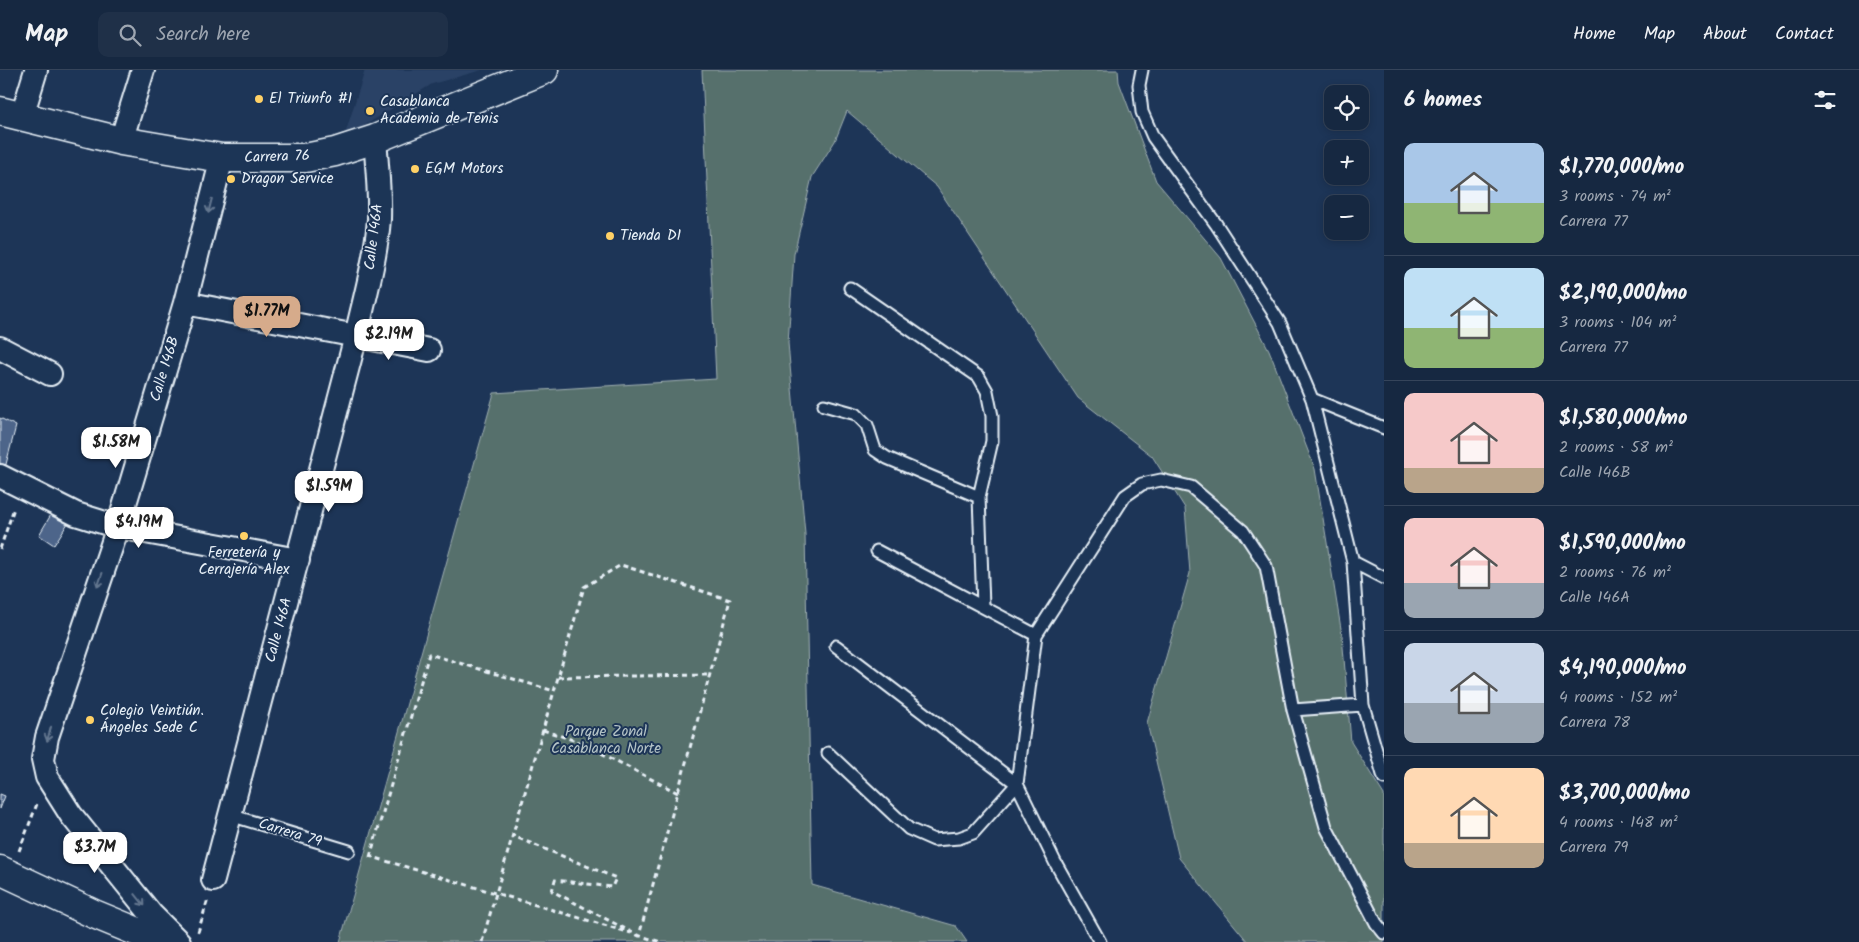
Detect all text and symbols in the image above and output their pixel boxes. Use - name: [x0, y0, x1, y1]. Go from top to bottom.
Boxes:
- search box: [98, 12, 448, 57]
- text: Map: [25, 15, 68, 54]
- text: Search here: [156, 20, 250, 50]
- text: Home: [1573, 20, 1616, 49]
- text: Map: [1644, 20, 1675, 49]
- text: About: [1703, 20, 1747, 49]
- text: Contact: [1775, 20, 1834, 49]
- icon: search: [116, 21, 144, 49]
- text: 6 homes: [1404, 84, 1482, 117]
- map controls: [1324, 85, 1369, 240]
- button: locate: [1324, 85, 1369, 130]
- icon: filters: [1811, 86, 1839, 114]
- place label: El Triunfo #1: [269, 87, 353, 111]
- place label: Casablanca Academia de Tenis: [380, 90, 499, 131]
- marker: El Triunfo #1: [253, 93, 265, 105]
- marker: Casablanca Academia de Tenis: [364, 105, 376, 117]
- button: +: [1324, 140, 1369, 185]
- street label: Carrera 76: [244, 144, 310, 170]
- text: $1,770,000/mo: [1559, 151, 1684, 184]
- place label: EGM Motors: [425, 157, 504, 181]
- marker: EGM Motors: [409, 163, 421, 175]
- icon: home: [1444, 163, 1504, 223]
- place label: Dragon Service: [241, 167, 334, 191]
- marker: Dragon Service: [225, 173, 237, 185]
- text: 3 rooms · 74 m²: [1559, 184, 1671, 209]
- button: −: [1324, 195, 1369, 240]
- one-way arrow: [205, 197, 214, 213]
- street label: Calle 146A: [358, 202, 390, 272]
- text: Carrera 77: [1559, 209, 1628, 234]
- place label: Tienda D1: [620, 224, 682, 248]
- marker: Tienda D1: [604, 230, 616, 242]
- text: $2,190,000/mo: [1559, 277, 1687, 310]
- icon: home: [1444, 288, 1504, 348]
- pin: $1.77M: [226, 296, 308, 338]
- text: $1.77M: [244, 299, 290, 324]
- text: 3 rooms · 104 m²: [1559, 310, 1676, 335]
- pin: $2.19M: [348, 318, 430, 361]
- text: $2.19M: [365, 322, 413, 347]
- street label: Calle 146B: [144, 333, 186, 405]
- text: Carrera 77: [1559, 335, 1628, 360]
- text: $1,580,000/mo: [1559, 402, 1688, 435]
- icon: home: [1444, 413, 1504, 473]
- pin: $1.58M: [75, 426, 157, 469]
- text: $1.58M: [92, 430, 140, 455]
- text: 2 rooms · 58 m²: [1559, 435, 1673, 460]
- text: Calle 146B: [1559, 460, 1630, 485]
- pin: $1.59M: [288, 470, 370, 513]
- text: $1.59M: [306, 474, 352, 499]
- pin: $4.19M: [98, 506, 180, 549]
- text: $4.19M: [115, 510, 163, 535]
- text: $1,590,000/mo: [1559, 527, 1686, 560]
- marker: Ferretería y Cerrajería Alex: [238, 530, 250, 542]
- icon: home: [1444, 538, 1504, 598]
- place label: Ferretería y Cerrajería Alex: [199, 541, 290, 582]
- text: 2 rooms · 76 m²: [1559, 560, 1671, 585]
- one-way arrow: [95, 571, 104, 587]
- text: Calle 146A: [1559, 585, 1630, 610]
- street label: Calle 146A: [259, 595, 299, 665]
- text: $4,190,000/mo: [1559, 652, 1687, 685]
- icon: home: [1444, 663, 1504, 723]
- text: 4 rooms · 152 m²: [1559, 685, 1677, 710]
- place label: Colegio Veintiún. Ángeles Sede C: [100, 699, 204, 740]
- text: Carrera 78: [1559, 710, 1630, 735]
- marker: Colegio Veintiún. Ángeles Sede C: [84, 714, 96, 726]
- park label: Parque Zonal Casablanca Norte: [551, 720, 661, 761]
- one-way arrow: [43, 725, 53, 741]
- text: $3,700,000/mo: [1559, 777, 1690, 810]
- icon: home: [1444, 788, 1504, 848]
- text: 4 rooms · 148 m²: [1559, 810, 1678, 835]
- street label: Carrera 79: [255, 812, 325, 854]
- pin: $3.7M: [60, 832, 130, 874]
- text: $3.7M: [74, 835, 116, 860]
- text: Carrera 79: [1559, 835, 1628, 860]
- one-way arrow: [134, 893, 145, 906]

